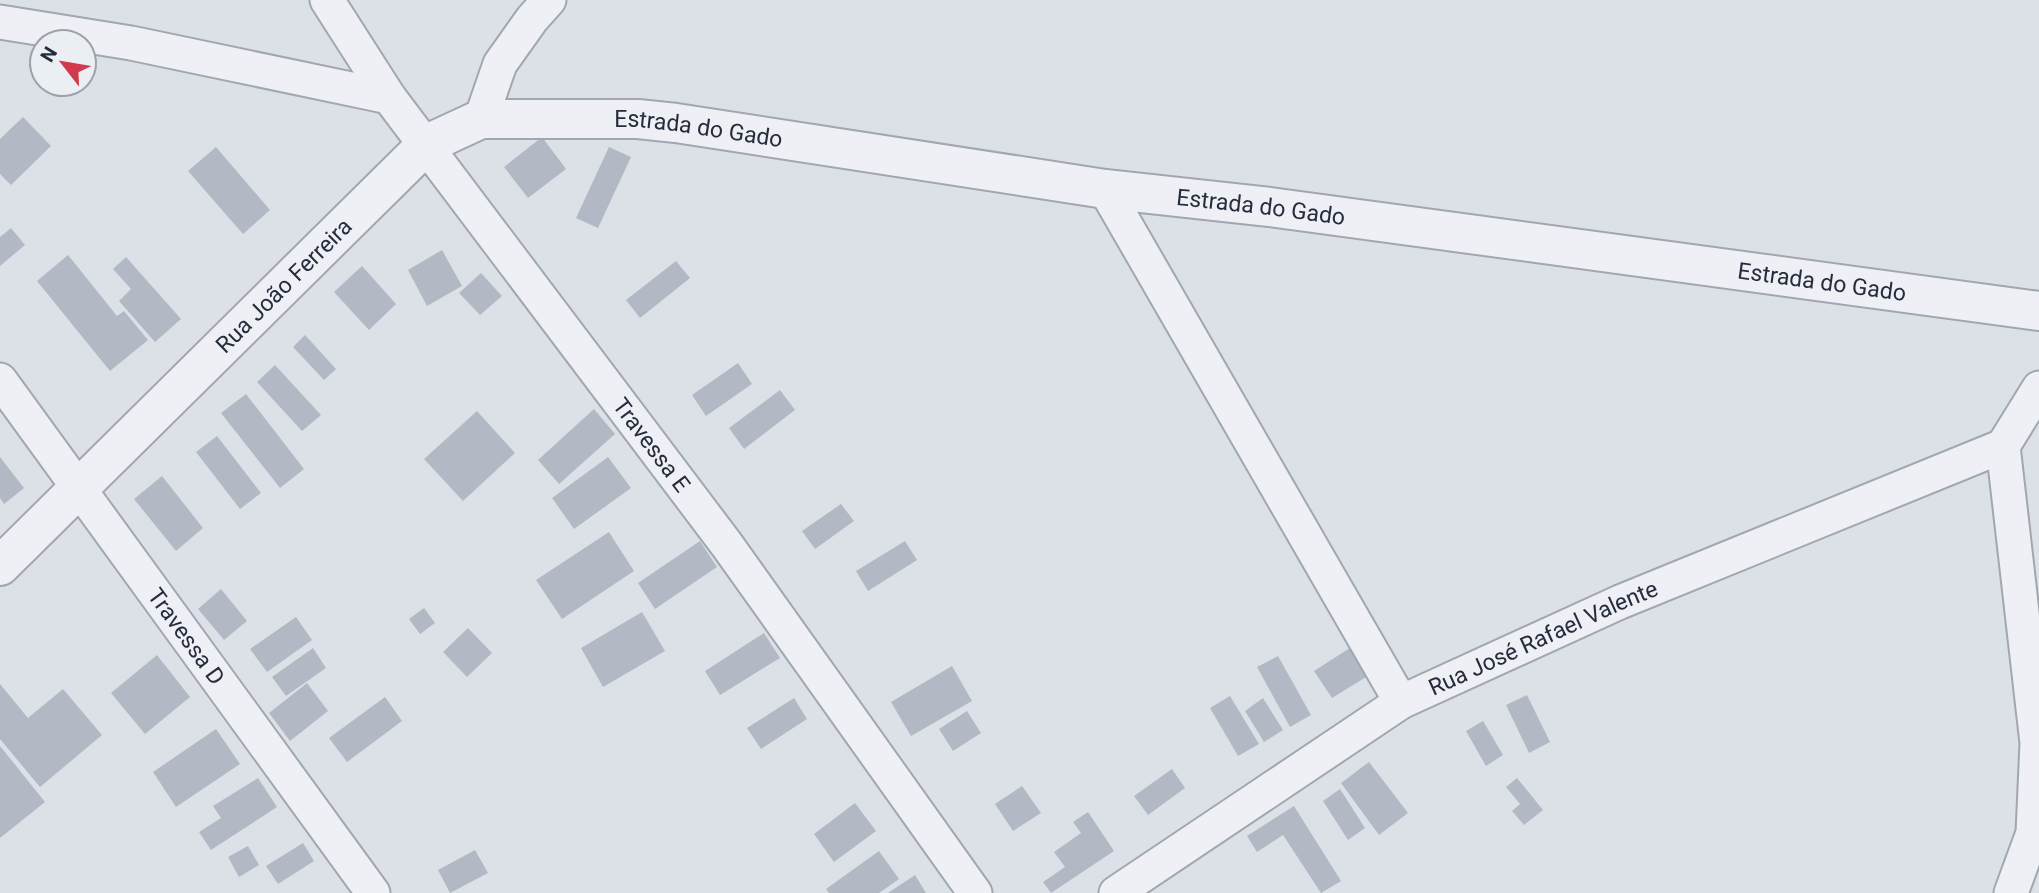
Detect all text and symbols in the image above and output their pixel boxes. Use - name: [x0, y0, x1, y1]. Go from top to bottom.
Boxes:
- north arrow: [28, 28, 98, 98]
- text: N: [36, 43, 62, 66]
- street label: Estrada do Gado: [614, 106, 785, 153]
- street label: Estrada do Gado: [1175, 184, 1347, 231]
- street label: Rua João Ferreira: [211, 213, 358, 359]
- street label: Estrada do Gado: [1736, 257, 1908, 307]
- street label: Travessa E: [607, 393, 695, 498]
- street label: Rua José Rafael Valente: [1424, 575, 1662, 702]
- street label: Travessa D: [142, 583, 230, 690]

